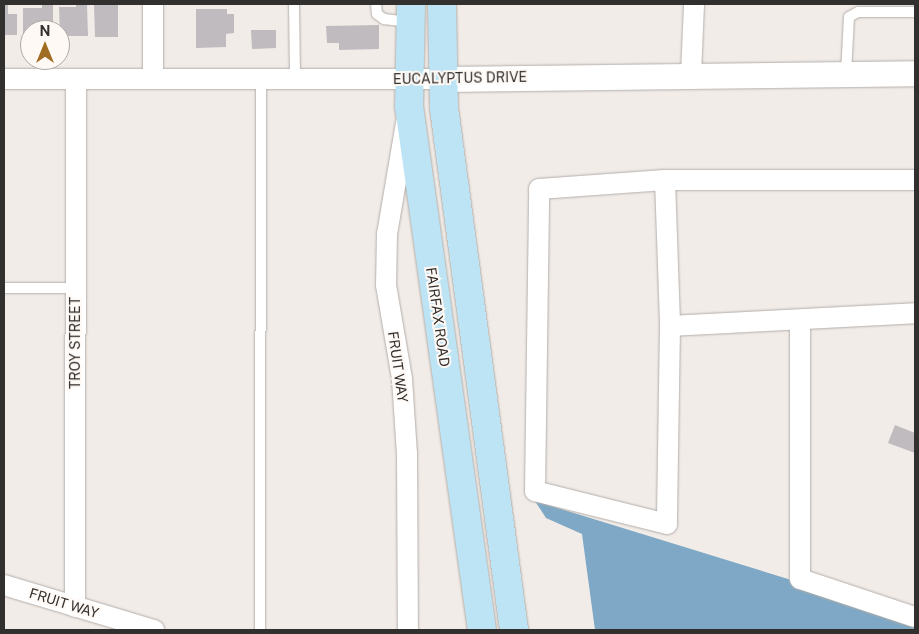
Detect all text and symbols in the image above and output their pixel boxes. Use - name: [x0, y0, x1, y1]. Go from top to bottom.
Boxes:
- north arrow: [20, 20, 70, 70]
- text: N: [40, 23, 50, 39]
- street label: EUCALYPTUS DRIVE: [393, 68, 527, 88]
- street label: FAIRFAX ROAD: [423, 266, 453, 368]
- street label: TROY STREET: [67, 297, 83, 389]
- street label: FRUIT WAY: [385, 330, 411, 404]
- street label: FRUIT WAY: [27, 584, 101, 622]

